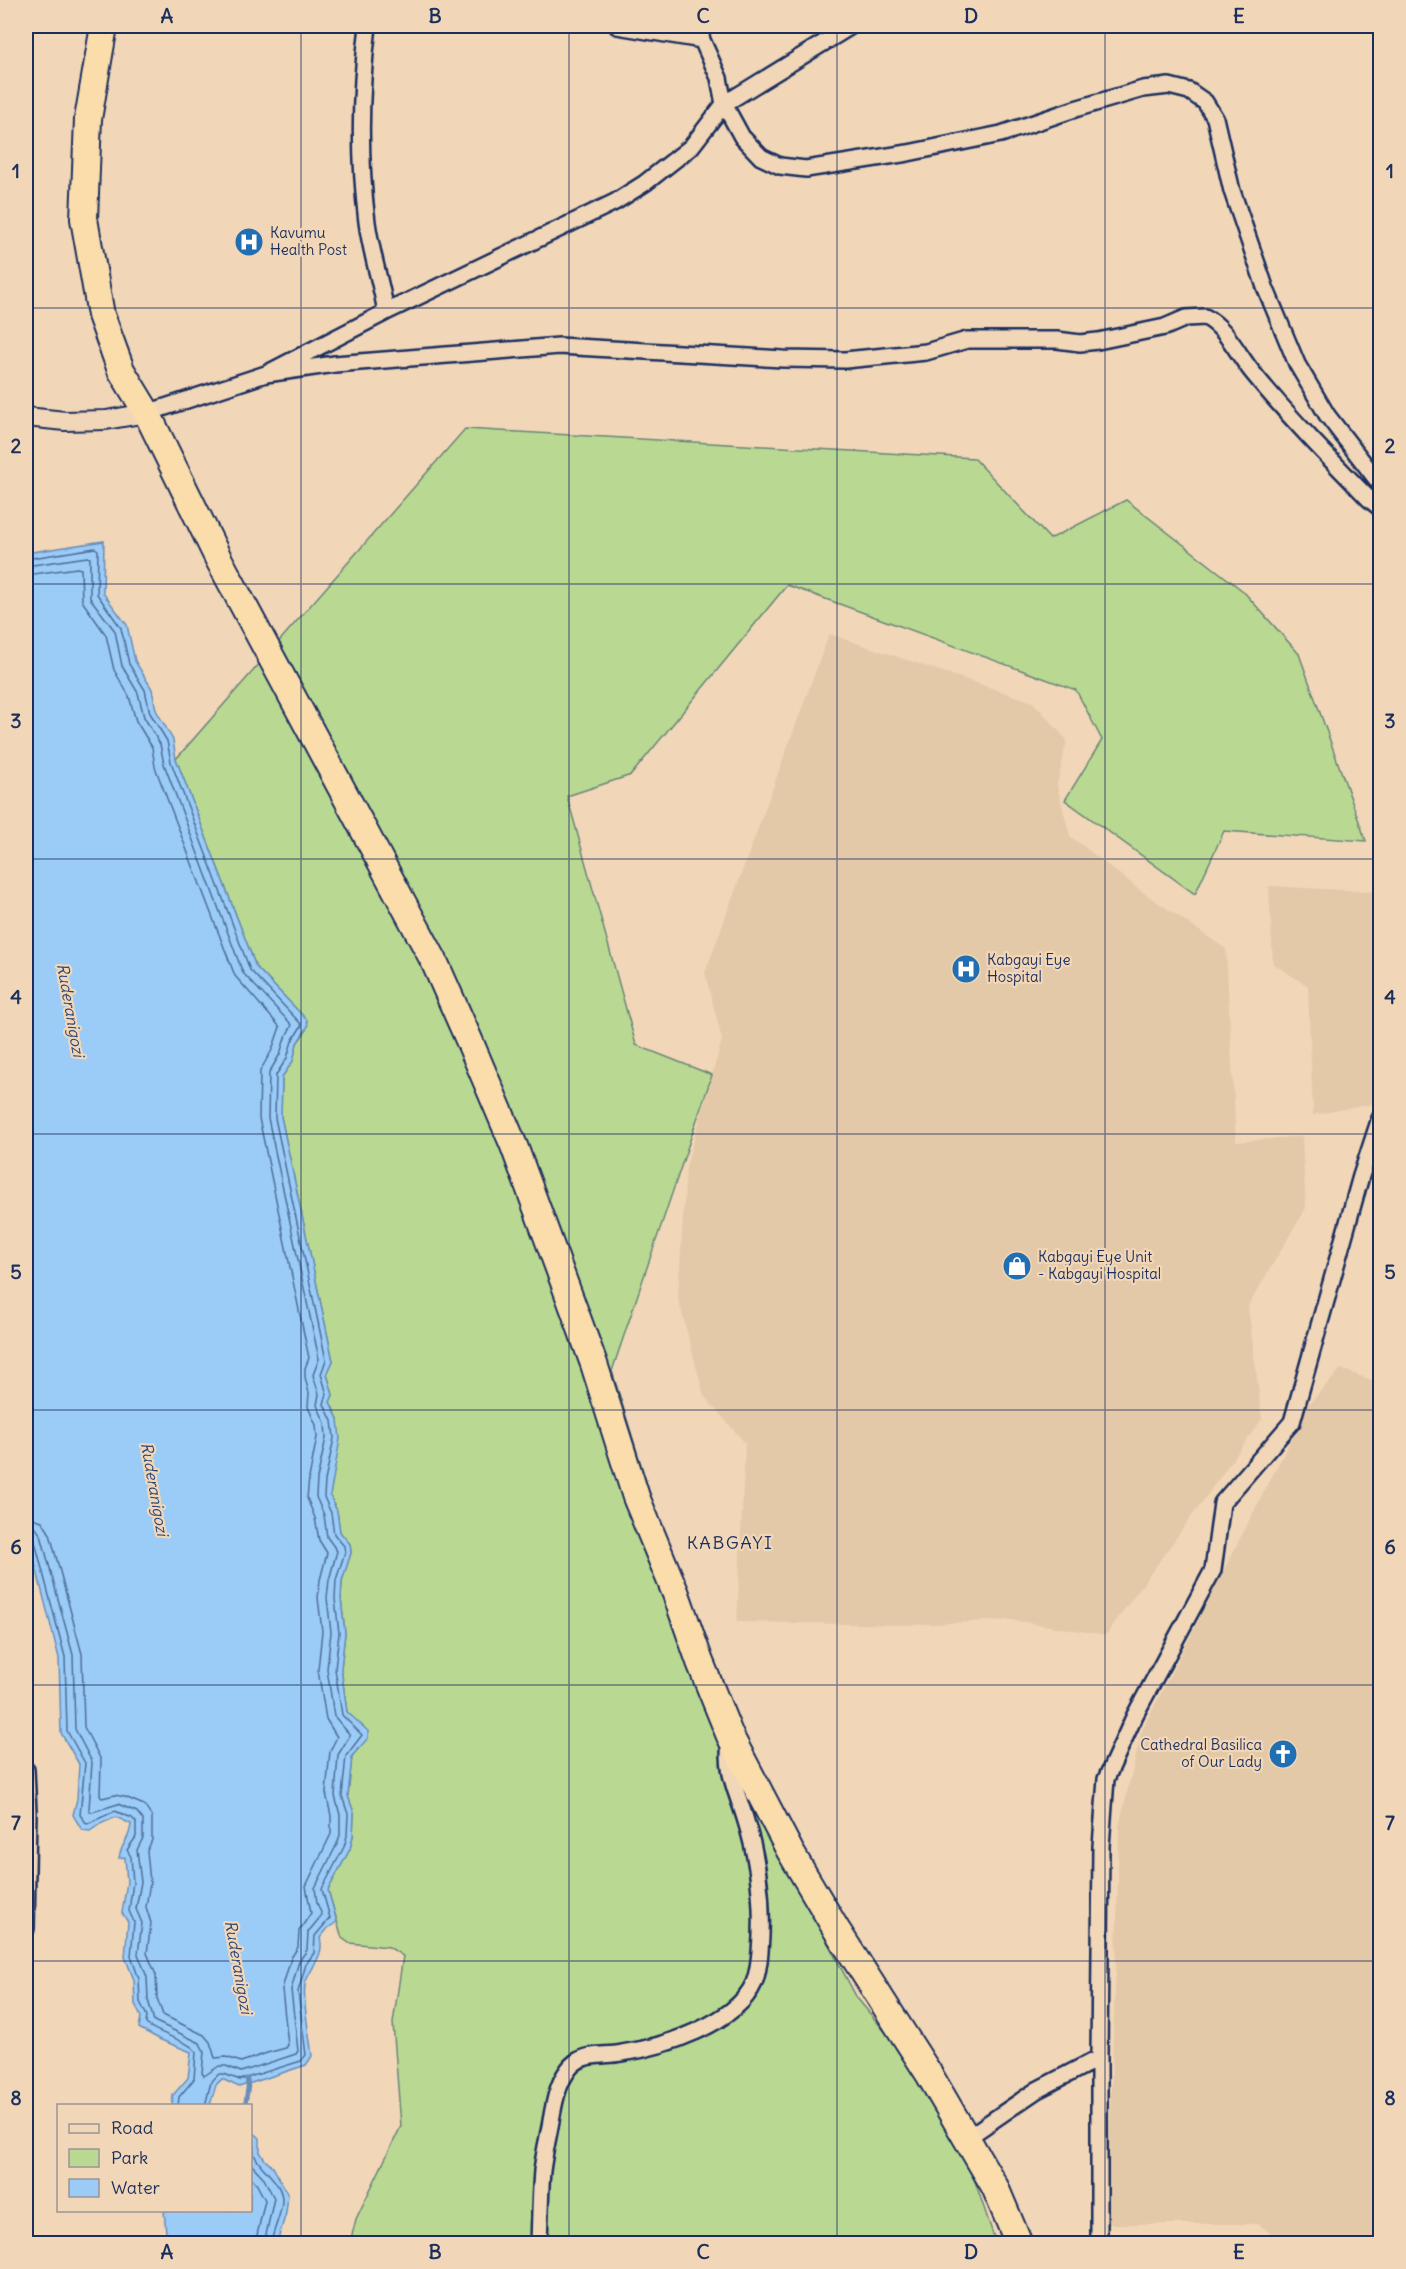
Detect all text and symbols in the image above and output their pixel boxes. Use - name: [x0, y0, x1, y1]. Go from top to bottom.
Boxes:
- text: A: [161, 3, 174, 28]
- text: B: [428, 3, 442, 28]
- text: C: [696, 3, 710, 28]
- text: D: [964, 3, 978, 28]
- text: E: [1233, 3, 1245, 28]
- text: 1: [12, 158, 20, 183]
- text: 1: [1386, 158, 1394, 183]
- place label: Kavumu Health Post: [270, 223, 347, 259]
- hospital icon: Kavumu Health Post: [233, 226, 265, 258]
- text: 2: [11, 433, 22, 458]
- text: 2: [1385, 433, 1396, 458]
- text: 3: [10, 708, 22, 733]
- text: 3: [1384, 708, 1396, 733]
- place label: Kabgayi Eye Hospital: [987, 950, 1070, 986]
- hospital icon: Kabgayi Eye Hospital: [950, 953, 982, 985]
- water label: Ruderanigozi: [53, 962, 89, 1061]
- text: 4: [10, 984, 22, 1009]
- text: 4: [1384, 984, 1396, 1009]
- place label: Kabgayi Eye Unit - Kabgayi Hospital: [1038, 1247, 1161, 1283]
- shop icon: Kabgayi Eye Unit - Kabgayi Hospital: [1001, 1250, 1033, 1282]
- text: 5: [10, 1259, 22, 1284]
- text: 5: [1384, 1259, 1396, 1284]
- water label: Ruderanigozi: [137, 1441, 173, 1540]
- district label: KABGAYI: [687, 1531, 773, 1554]
- text: 6: [10, 1534, 22, 1559]
- text: 6: [1384, 1534, 1396, 1559]
- place label: Cathedral Basilica of Our Lady: [1140, 1735, 1262, 1771]
- church icon: Cathedral Basilica of Our Lady: [1267, 1738, 1299, 1770]
- text: 7: [11, 1810, 21, 1835]
- text: 7: [1385, 1810, 1395, 1835]
- water label: Ruderanigozi: [221, 1919, 257, 2018]
- text: 8: [10, 2085, 22, 2110]
- text: 8: [1384, 2085, 1396, 2110]
- legend: [57, 2104, 252, 2212]
- text: Road: [111, 2116, 154, 2139]
- text: Park: [111, 2146, 148, 2169]
- text: Water: [111, 2176, 161, 2199]
- text: A: [161, 2239, 174, 2264]
- text: B: [428, 2239, 442, 2264]
- text: C: [696, 2239, 710, 2264]
- text: D: [964, 2239, 978, 2264]
- text: E: [1233, 2239, 1245, 2264]

